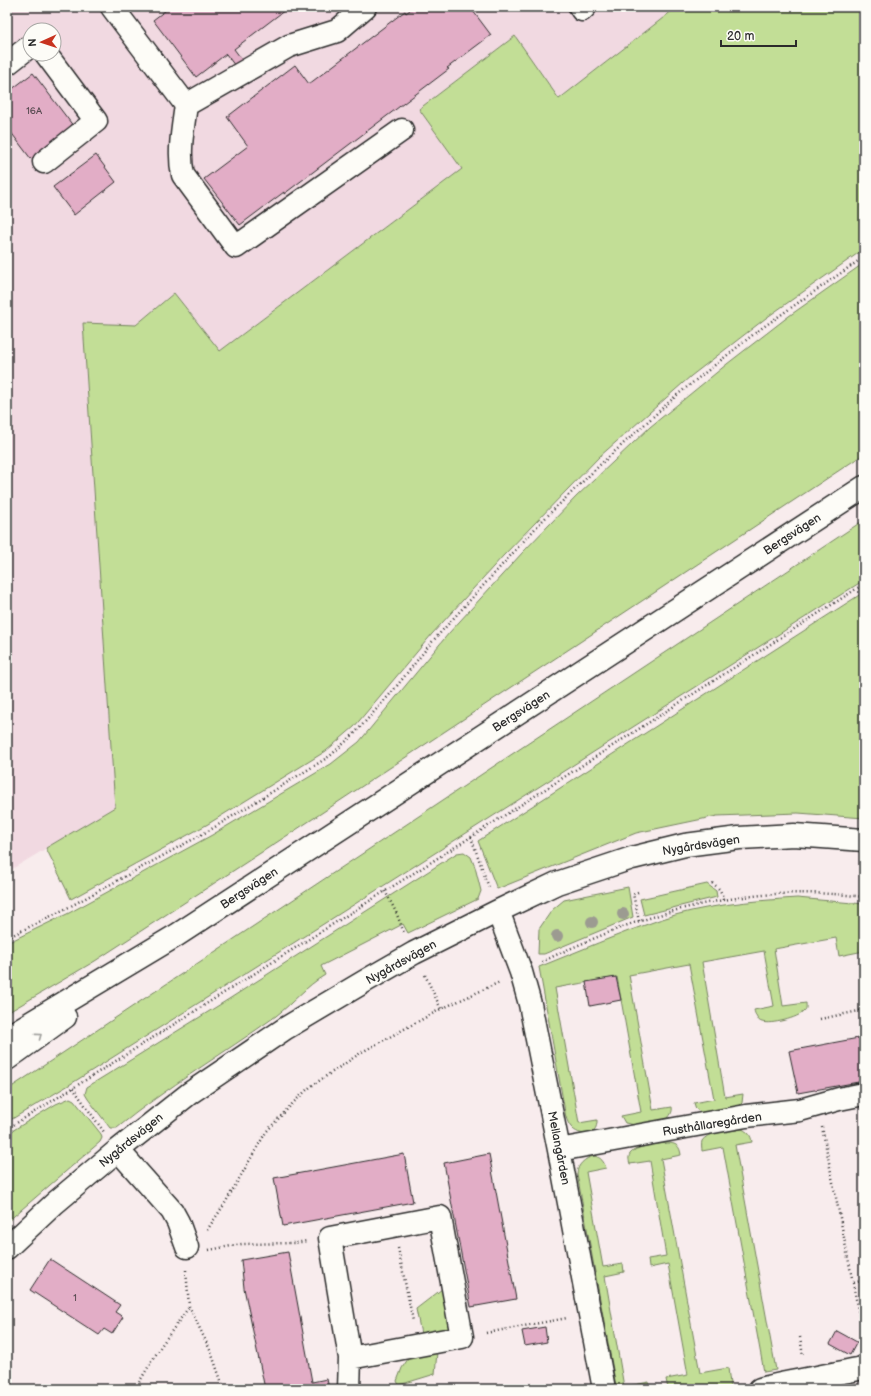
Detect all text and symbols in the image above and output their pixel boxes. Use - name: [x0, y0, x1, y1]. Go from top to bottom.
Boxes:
- north arrow: [22, 22, 62, 62]
- scale bar: [721, 22, 796, 48]
- text: 20 m: [727, 29, 754, 44]
- text: N: [26, 38, 39, 47]
- house number: 16A: [26, 105, 43, 117]
- street label: Bergsvägen: [761, 510, 824, 559]
- street label: Bergsvägen: [490, 687, 553, 736]
- street label: Nygårdsvägen: [661, 832, 741, 859]
- street label: Bergsvägen: [218, 864, 281, 913]
- street label: Nygårdsvägen: [363, 937, 439, 988]
- one-way arrow: [34, 1034, 41, 1041]
- street label: Rusthållaregården: [661, 1109, 763, 1140]
- street label: Nygårdsvägen: [96, 1110, 167, 1171]
- street label: Mellangården: [544, 1110, 573, 1187]
- house number: 1: [73, 1292, 77, 1304]

